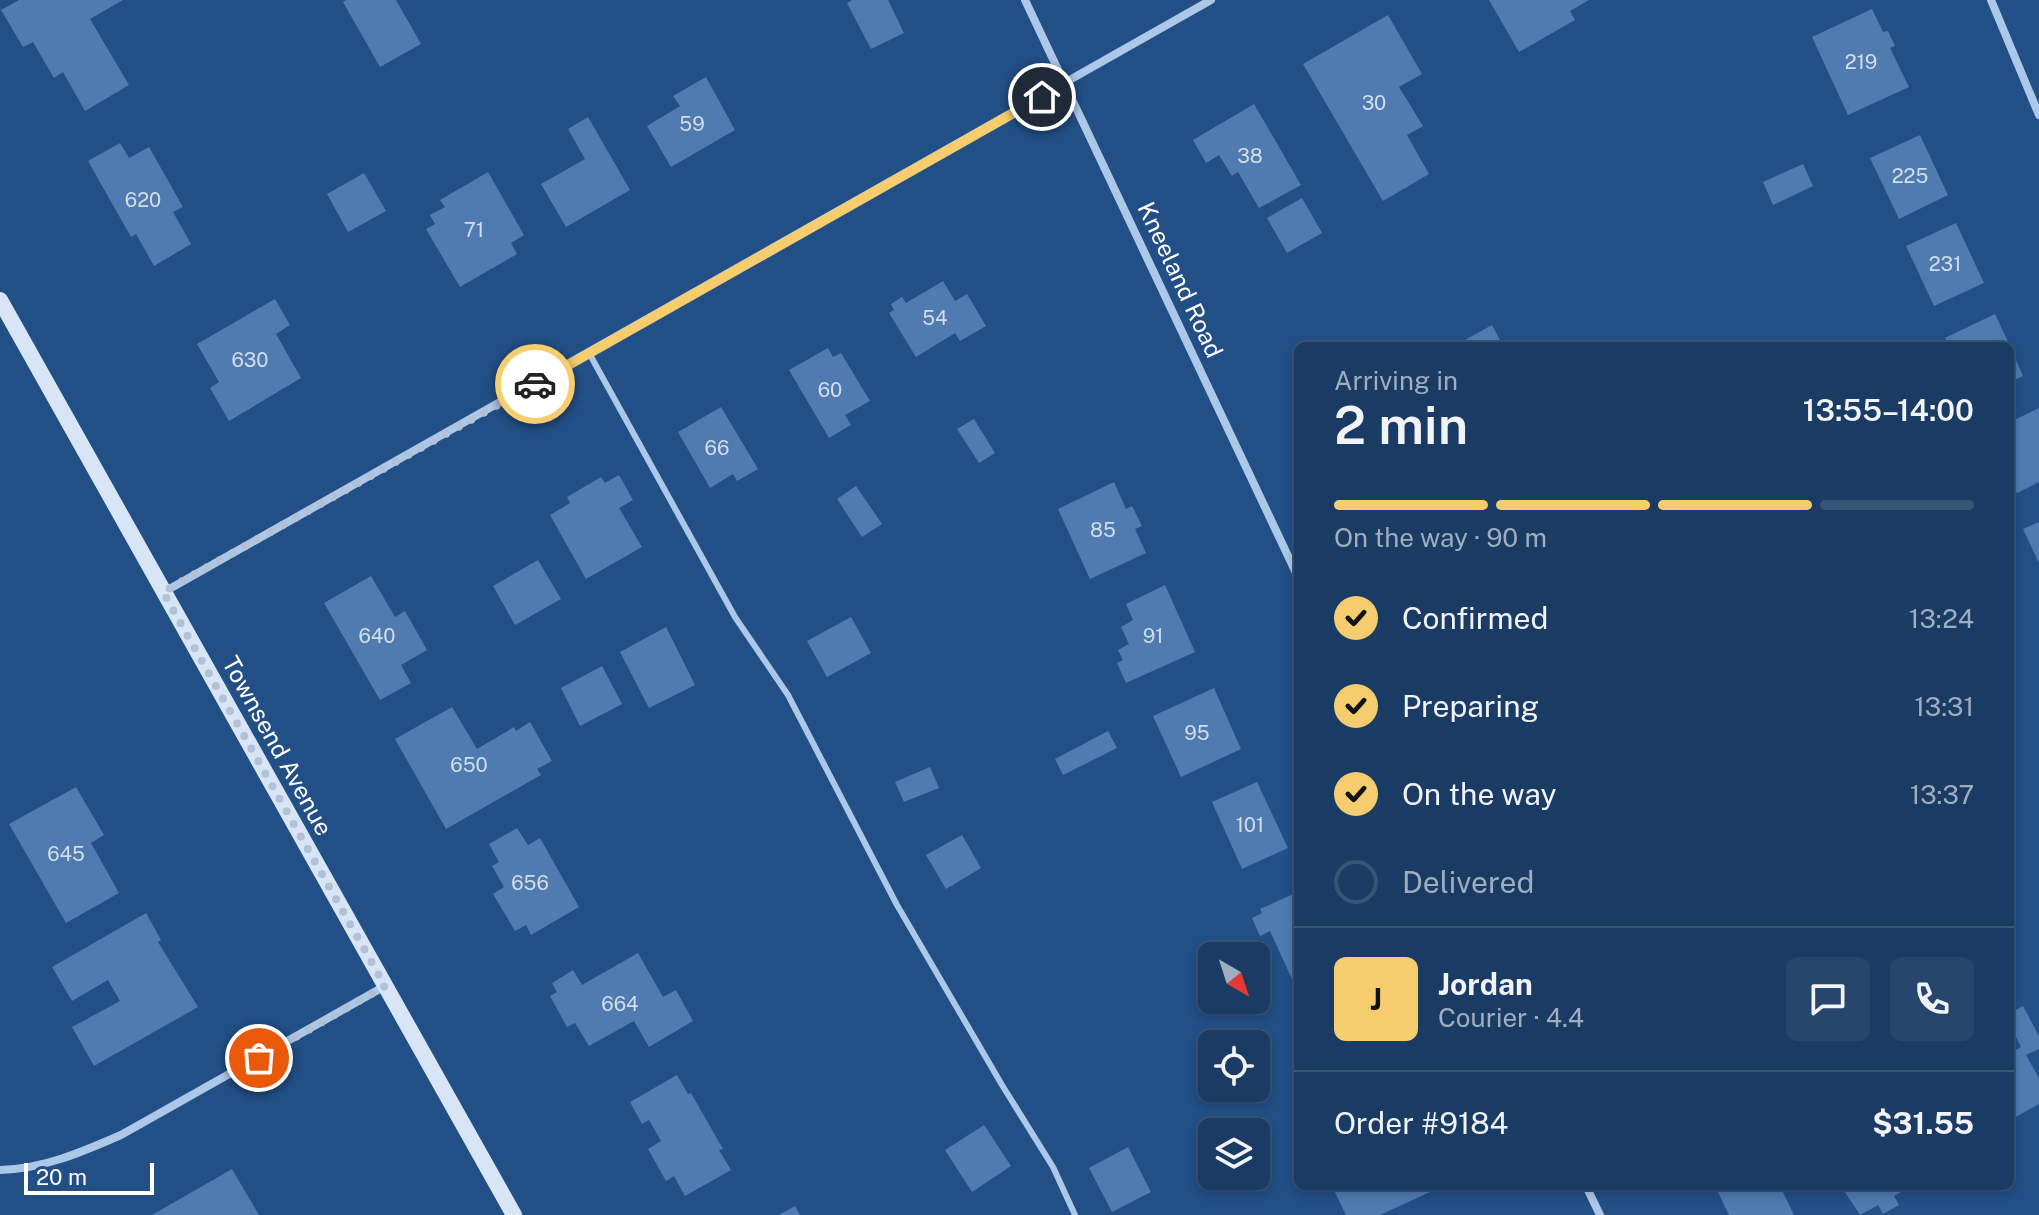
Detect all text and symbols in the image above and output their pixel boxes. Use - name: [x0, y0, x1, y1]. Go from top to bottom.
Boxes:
- house number: 219: [1845, 50, 1877, 74]
- pin: [1008, 63, 1076, 131]
- icon: home: [1020, 75, 1064, 119]
- house number: 30: [1362, 91, 1386, 115]
- house number: 59: [679, 112, 705, 136]
- house number: 38: [1237, 144, 1263, 168]
- house number: 225: [1892, 164, 1928, 188]
- house number: 620: [125, 188, 161, 212]
- street label: Kneeland Road: [1133, 197, 1229, 362]
- house number: 71: [464, 218, 484, 242]
- house number: 231: [1929, 252, 1961, 276]
- house number: 54: [922, 306, 948, 330]
- courier: [495, 344, 575, 424]
- house number: 630: [231, 348, 269, 372]
- icon: car: [513, 362, 557, 406]
- text: Arriving in: [1334, 365, 1458, 396]
- house number: 60: [818, 378, 842, 402]
- text: 13:55–14:00: [1803, 392, 1974, 428]
- text: 2 min: [1334, 395, 1468, 456]
- house number: 66: [705, 436, 729, 460]
- house number: 85: [1090, 518, 1116, 542]
- text: On the way · 90 m: [1334, 522, 1547, 553]
- icon: check: [1334, 596, 1378, 640]
- text: Confirmed: [1402, 600, 1548, 636]
- text: 13:24: [1909, 603, 1974, 634]
- house number: 640: [358, 624, 396, 648]
- house number: 91: [1143, 624, 1163, 648]
- street label: Townsend Avenue: [217, 651, 339, 840]
- icon: check: [1334, 684, 1378, 728]
- text: Preparing: [1402, 688, 1539, 724]
- text: 13:31: [1914, 691, 1974, 722]
- house number: 95: [1184, 721, 1210, 745]
- house number: 650: [450, 753, 488, 777]
- icon: check: [1334, 772, 1378, 816]
- text: On the way: [1402, 776, 1556, 812]
- text: 13:37: [1910, 779, 1974, 810]
- house number: 101: [1236, 813, 1264, 837]
- house number: 645: [47, 842, 85, 866]
- text: Delivered: [1402, 864, 1534, 900]
- house number: 656: [511, 871, 549, 895]
- north arrow: [1198, 942, 1270, 1014]
- map controls: [1198, 942, 1270, 1190]
- button: chat: [1786, 957, 1870, 1041]
- button: phone: [1890, 957, 1974, 1041]
- text: Jordan: [1438, 966, 1533, 1002]
- text: J: [1370, 981, 1382, 1017]
- house number: 664: [601, 992, 639, 1016]
- text: Courier · 4.4: [1438, 1002, 1584, 1033]
- pin: [225, 1024, 293, 1092]
- button: locate: [1198, 1030, 1270, 1102]
- icon: bag: [237, 1036, 281, 1080]
- text: Order #9184: [1334, 1105, 1508, 1141]
- text: $31.55: [1872, 1105, 1974, 1141]
- button: layers: [1198, 1118, 1270, 1190]
- scale bar: [24, 1159, 154, 1195]
- text: 20 m: [36, 1164, 87, 1190]

